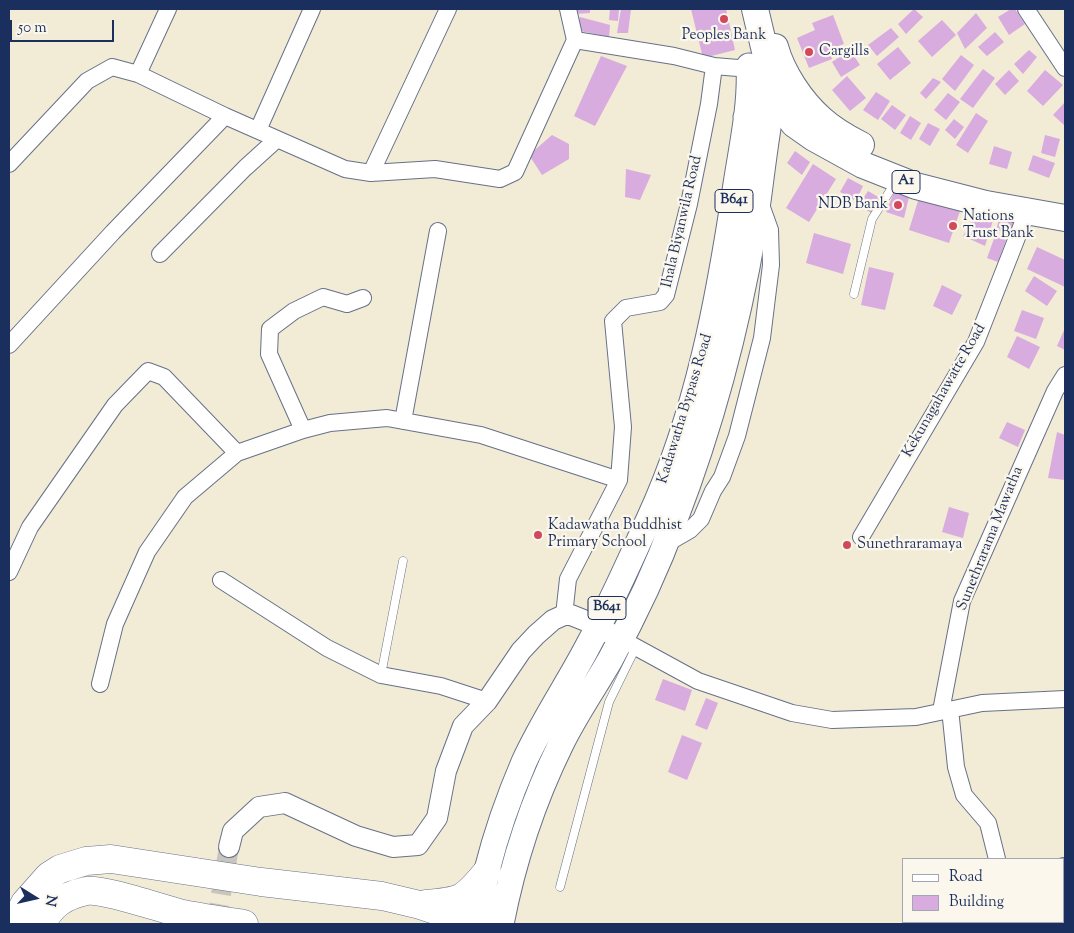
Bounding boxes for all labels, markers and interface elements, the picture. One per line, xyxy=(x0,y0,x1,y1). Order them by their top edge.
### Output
scale bar xyxy=(12,10,116,42)
marker: Peoples Bank xyxy=(718,13,730,25)
text: 50 m xyxy=(18,18,47,39)
place label: Peoples Bank xyxy=(682,27,766,45)
place label: Cargills xyxy=(819,43,869,61)
marker: Cargills xyxy=(803,46,815,58)
street label: Ihala Biyanwila Road xyxy=(659,154,707,290)
road number: A1 xyxy=(892,170,920,193)
road number: B641 xyxy=(715,190,753,212)
place label: NDB Bank xyxy=(818,196,888,214)
marker: NDB Bank xyxy=(892,199,904,211)
place label: Nations Trust Bank xyxy=(963,208,1034,243)
marker: Nations Trust Bank xyxy=(947,220,959,232)
street label: Kekunagahawatte Road xyxy=(899,321,991,461)
street label: Kadawatha Bypass Road xyxy=(655,332,717,486)
street label: Sunethrarama Mawatha xyxy=(954,464,1028,614)
place label: Kadawatha Buddhist Primary School xyxy=(548,517,682,552)
marker: Kadawatha Buddhist Primary School xyxy=(532,529,544,541)
place label: Sunethraramaya xyxy=(857,536,962,554)
marker: Sunethraramaya xyxy=(841,539,853,551)
road number: B641 xyxy=(588,596,626,620)
legend xyxy=(902,858,1064,923)
text: Road xyxy=(949,867,983,888)
north arrow xyxy=(10,873,60,923)
text: Building xyxy=(949,892,1004,913)
text: N xyxy=(39,893,61,908)

